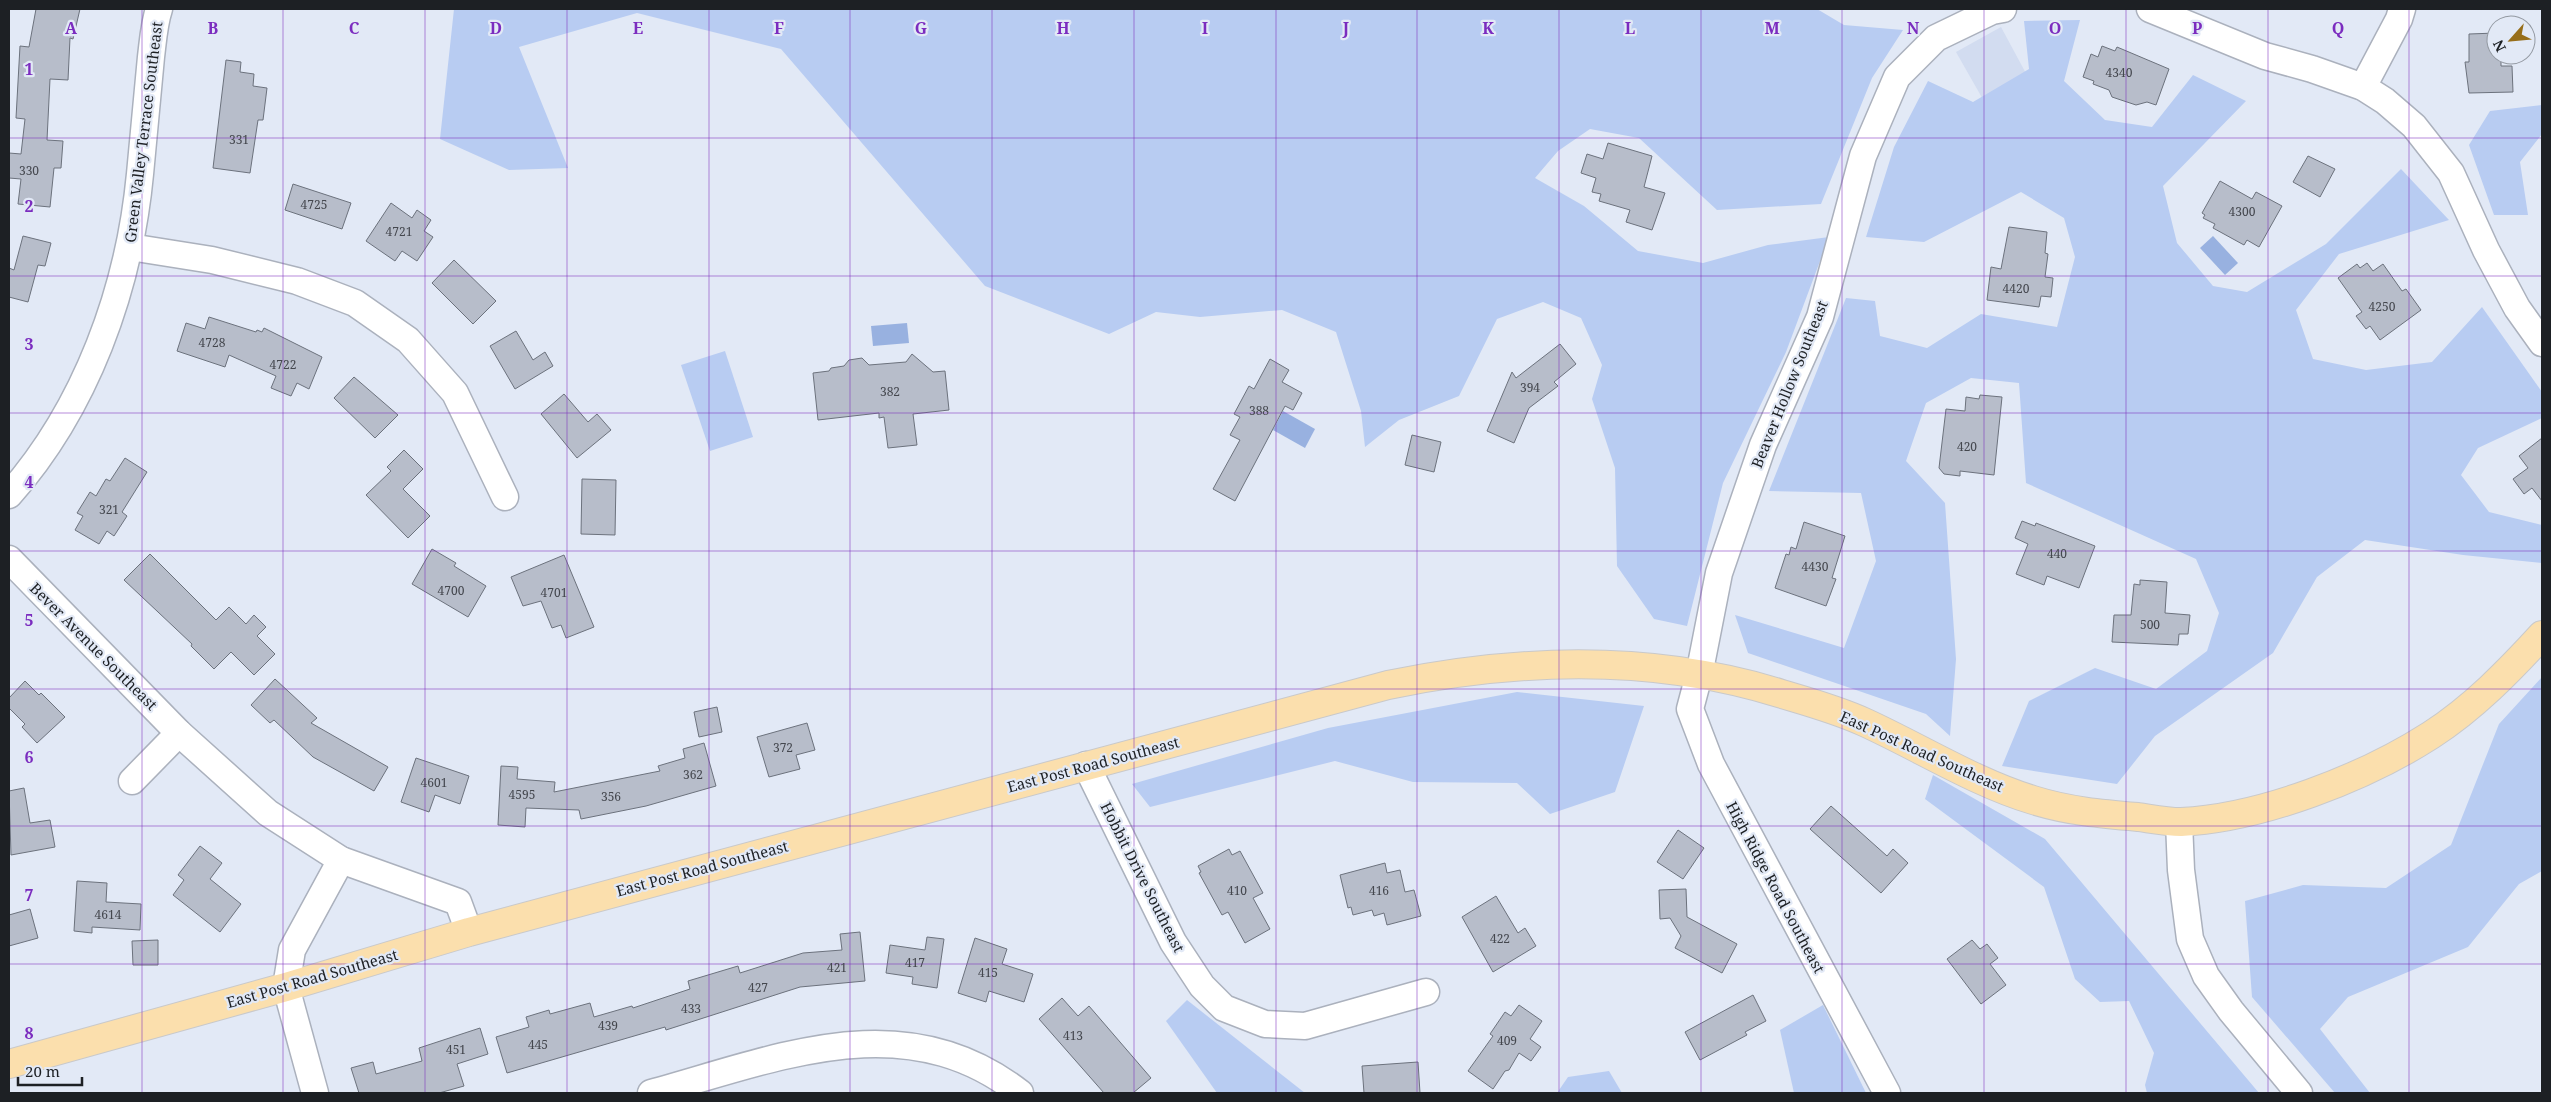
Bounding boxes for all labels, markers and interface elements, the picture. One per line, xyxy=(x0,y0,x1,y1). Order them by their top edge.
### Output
north arrow xyxy=(2486,15,2536,65)
text: A xyxy=(65,17,78,39)
text: B xyxy=(208,17,219,39)
text: C xyxy=(349,17,360,39)
text: D xyxy=(490,17,502,39)
text: E xyxy=(633,17,643,39)
text: F xyxy=(774,17,784,39)
text: G xyxy=(915,17,927,39)
text: H xyxy=(1056,17,1070,39)
text: I xyxy=(1202,17,1208,39)
text: J xyxy=(1342,17,1350,39)
text: K xyxy=(1482,17,1494,39)
text: L xyxy=(1625,17,1635,39)
text: M xyxy=(1764,17,1780,39)
text: N xyxy=(1907,17,1920,39)
text: O xyxy=(2049,17,2061,39)
text: P xyxy=(2192,17,2202,39)
text: Q xyxy=(2332,17,2344,39)
street label: Green Valley Terrace Southeast xyxy=(120,20,166,244)
text: N xyxy=(2488,37,2510,55)
text: 1 xyxy=(24,58,34,80)
house number: 4340 xyxy=(2106,64,2133,81)
house number: 331 xyxy=(229,131,249,148)
house number: 330 xyxy=(19,162,39,179)
text: 2 xyxy=(24,195,34,217)
house number: 4725 xyxy=(301,196,327,213)
house number: 4300 xyxy=(2229,203,2256,220)
house number: 4721 xyxy=(386,223,412,240)
house number: 4420 xyxy=(2003,280,2030,297)
street label: Beaver Hollow Southeast xyxy=(1746,297,1832,471)
house number: 4250 xyxy=(2369,298,2396,315)
text: 3 xyxy=(24,333,34,355)
house number: 4728 xyxy=(199,334,226,351)
house number: 4722 xyxy=(270,356,296,373)
house number: 394 xyxy=(1520,379,1540,396)
house number: 382 xyxy=(880,383,900,400)
house number: 388 xyxy=(1249,402,1269,419)
house number: 420 xyxy=(1957,438,1977,455)
text: 4 xyxy=(24,471,34,493)
house number: 321 xyxy=(99,501,119,518)
house number: 440 xyxy=(2047,545,2067,562)
house number: 4430 xyxy=(1802,558,1829,575)
street label: Bever Avenue Southeast xyxy=(26,578,162,714)
house number: 4700 xyxy=(438,582,465,599)
house number: 4701 xyxy=(541,584,567,601)
text: 5 xyxy=(24,609,34,631)
house number: 500 xyxy=(2140,616,2160,633)
street label: East Post Road Southeast xyxy=(1837,706,2007,796)
street label: East Post Road Southeast xyxy=(1005,731,1181,797)
house number: 372 xyxy=(773,739,793,756)
text: 6 xyxy=(24,746,34,768)
house number: 362 xyxy=(683,766,703,783)
house number: 4601 xyxy=(421,774,447,791)
house number: 4595 xyxy=(509,786,535,803)
house number: 356 xyxy=(601,788,621,805)
street label: High Ridge Road Southeast xyxy=(1722,798,1830,976)
street label: Hobbit Drive Southeast xyxy=(1096,799,1190,955)
street label: East Post Road Southeast xyxy=(614,835,790,901)
house number: 410 xyxy=(1227,882,1247,899)
house number: 416 xyxy=(1369,882,1389,899)
text: 7 xyxy=(24,884,34,906)
house number: 4614 xyxy=(95,906,122,923)
house number: 422 xyxy=(1490,930,1510,947)
street label: East Post Road Southeast xyxy=(224,944,400,1012)
house number: 417 xyxy=(905,954,925,971)
house number: 421 xyxy=(827,959,847,976)
house number: 415 xyxy=(978,964,998,981)
house number: 427 xyxy=(748,979,768,996)
house number: 433 xyxy=(681,1000,701,1017)
house number: 439 xyxy=(598,1017,618,1034)
text: 8 xyxy=(24,1022,34,1044)
house number: 413 xyxy=(1063,1027,1083,1044)
house number: 409 xyxy=(1497,1032,1517,1049)
house number: 445 xyxy=(528,1036,548,1053)
house number: 451 xyxy=(446,1041,466,1058)
scale bar xyxy=(18,1054,81,1086)
text: 20 m xyxy=(25,1061,60,1081)

